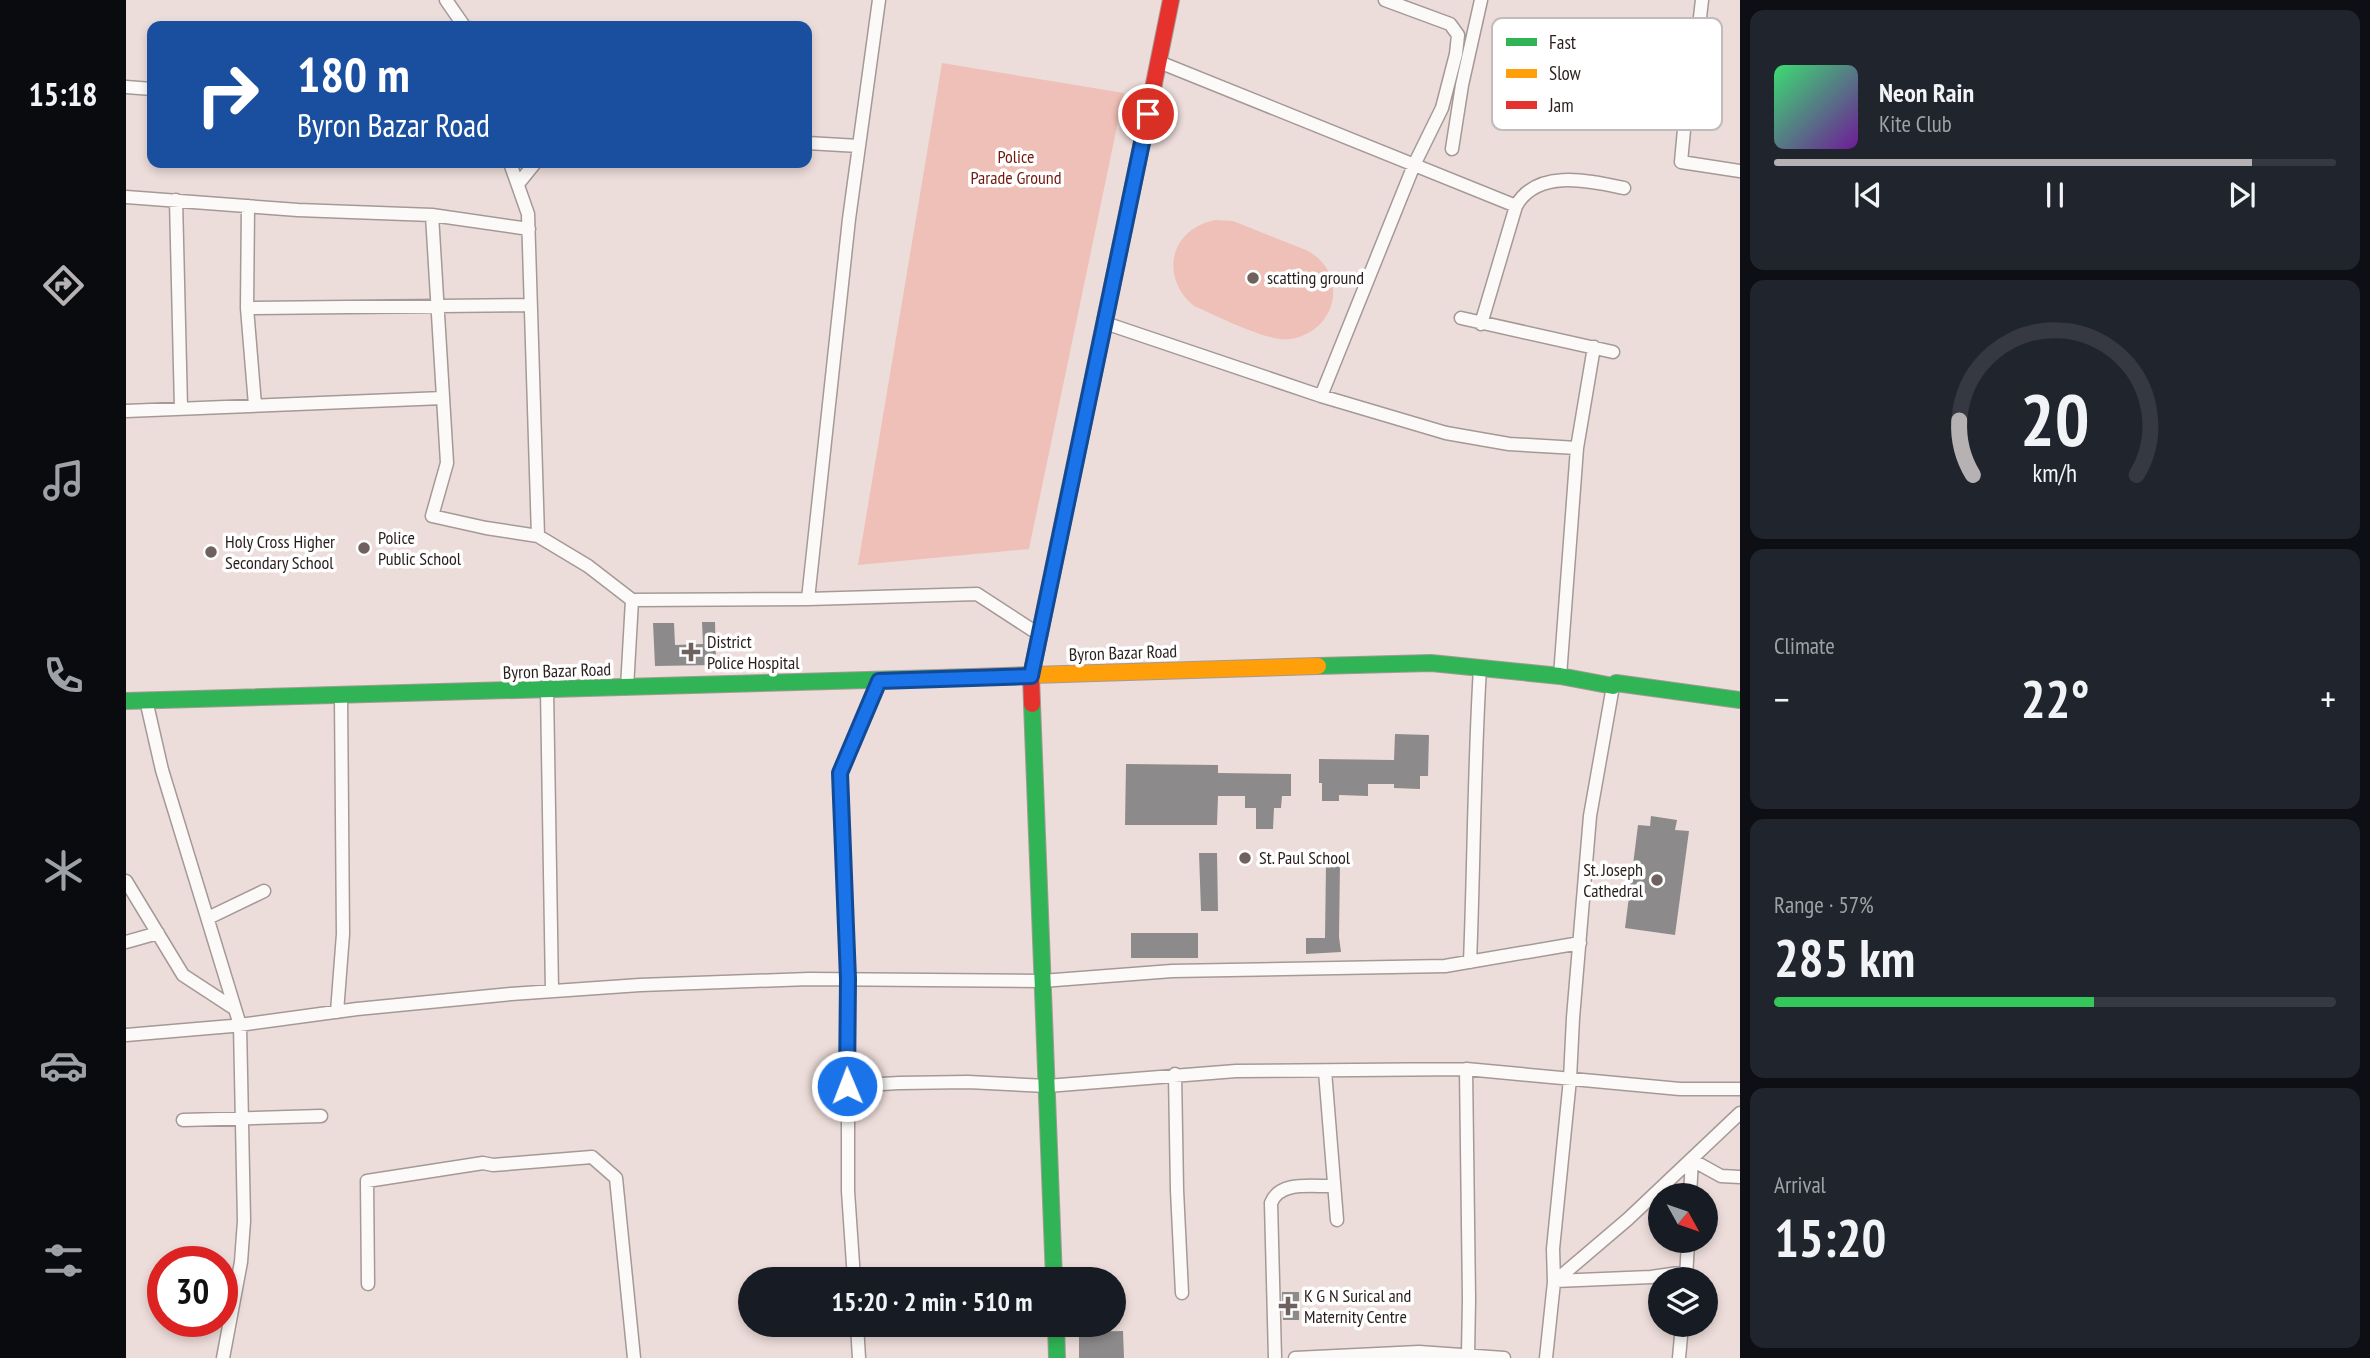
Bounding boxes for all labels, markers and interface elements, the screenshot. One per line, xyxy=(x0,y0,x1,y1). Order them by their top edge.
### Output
legend xyxy=(1492,18,1722,130)
text: Fast xyxy=(1549,30,1577,54)
text: 180 m xyxy=(297,42,410,106)
icon: right xyxy=(182,49,273,140)
text: Slow xyxy=(1549,61,1582,85)
text: 15:18 xyxy=(28,73,98,115)
text: Neon Rain xyxy=(1879,76,1974,109)
pin xyxy=(1118,84,1178,144)
text: Jam xyxy=(1548,93,1574,117)
icon: arrive xyxy=(1129,95,1167,133)
text: Byron Bazar Road xyxy=(297,104,490,146)
text: Kite Club xyxy=(1879,109,1952,138)
park label: Police Parade Ground xyxy=(970,145,1062,189)
icon: previous xyxy=(1849,176,1887,214)
icon: pause xyxy=(2036,176,2074,214)
icon: next xyxy=(2223,176,2261,214)
icon: directions xyxy=(39,261,88,310)
place label: scatting ground xyxy=(1267,266,1364,289)
marker: scatting ground xyxy=(1245,270,1261,286)
text: 20 xyxy=(2020,372,2090,466)
icon: music xyxy=(39,456,88,505)
text: km/h xyxy=(2033,457,2077,489)
place label: Police Public School xyxy=(378,526,462,570)
place label: Holy Cross Higher Secondary School xyxy=(225,530,335,574)
marker: Police Public School xyxy=(356,540,372,556)
marker: Holy Cross Higher Secondary School xyxy=(203,544,219,560)
place label: District Police Hospital xyxy=(707,630,800,674)
text: Climate xyxy=(1774,631,1835,660)
street label: Byron Bazar Road xyxy=(1068,639,1178,666)
marker: District Police Hospital xyxy=(681,642,701,662)
icon: phone xyxy=(39,651,88,700)
street label: Byron Bazar Road xyxy=(502,657,612,684)
text: 22° xyxy=(2021,665,2089,732)
text: − xyxy=(1774,674,1790,723)
text: + xyxy=(2320,674,2336,723)
icon: climate xyxy=(39,846,88,895)
place label: St. Paul School xyxy=(1259,846,1351,869)
marker: St. Paul School xyxy=(1237,850,1253,866)
place label: St. Joseph Cathedral xyxy=(1583,858,1644,902)
marker: St. Joseph Cathedral xyxy=(1649,872,1665,888)
text: Range · 57% xyxy=(1774,890,1874,919)
text: 285 km xyxy=(1774,924,1915,991)
icon: car xyxy=(39,1041,88,1090)
position arrow xyxy=(810,1049,884,1123)
text: Arrival xyxy=(1774,1170,1826,1199)
north arrow xyxy=(1648,1183,1718,1253)
map controls xyxy=(1648,1183,1718,1337)
text: 15:20 xyxy=(1774,1204,1886,1271)
icon: filters xyxy=(39,1236,88,1285)
speed limit sign: 30 xyxy=(147,1246,238,1337)
button: layers xyxy=(1648,1267,1718,1337)
place label: K G N Surical and Maternity Centre xyxy=(1304,1284,1411,1328)
text: 15:20 · 2 min · 510 m xyxy=(832,1285,1032,1318)
marker: K G N Surical and Maternity Centre xyxy=(1278,1296,1298,1316)

